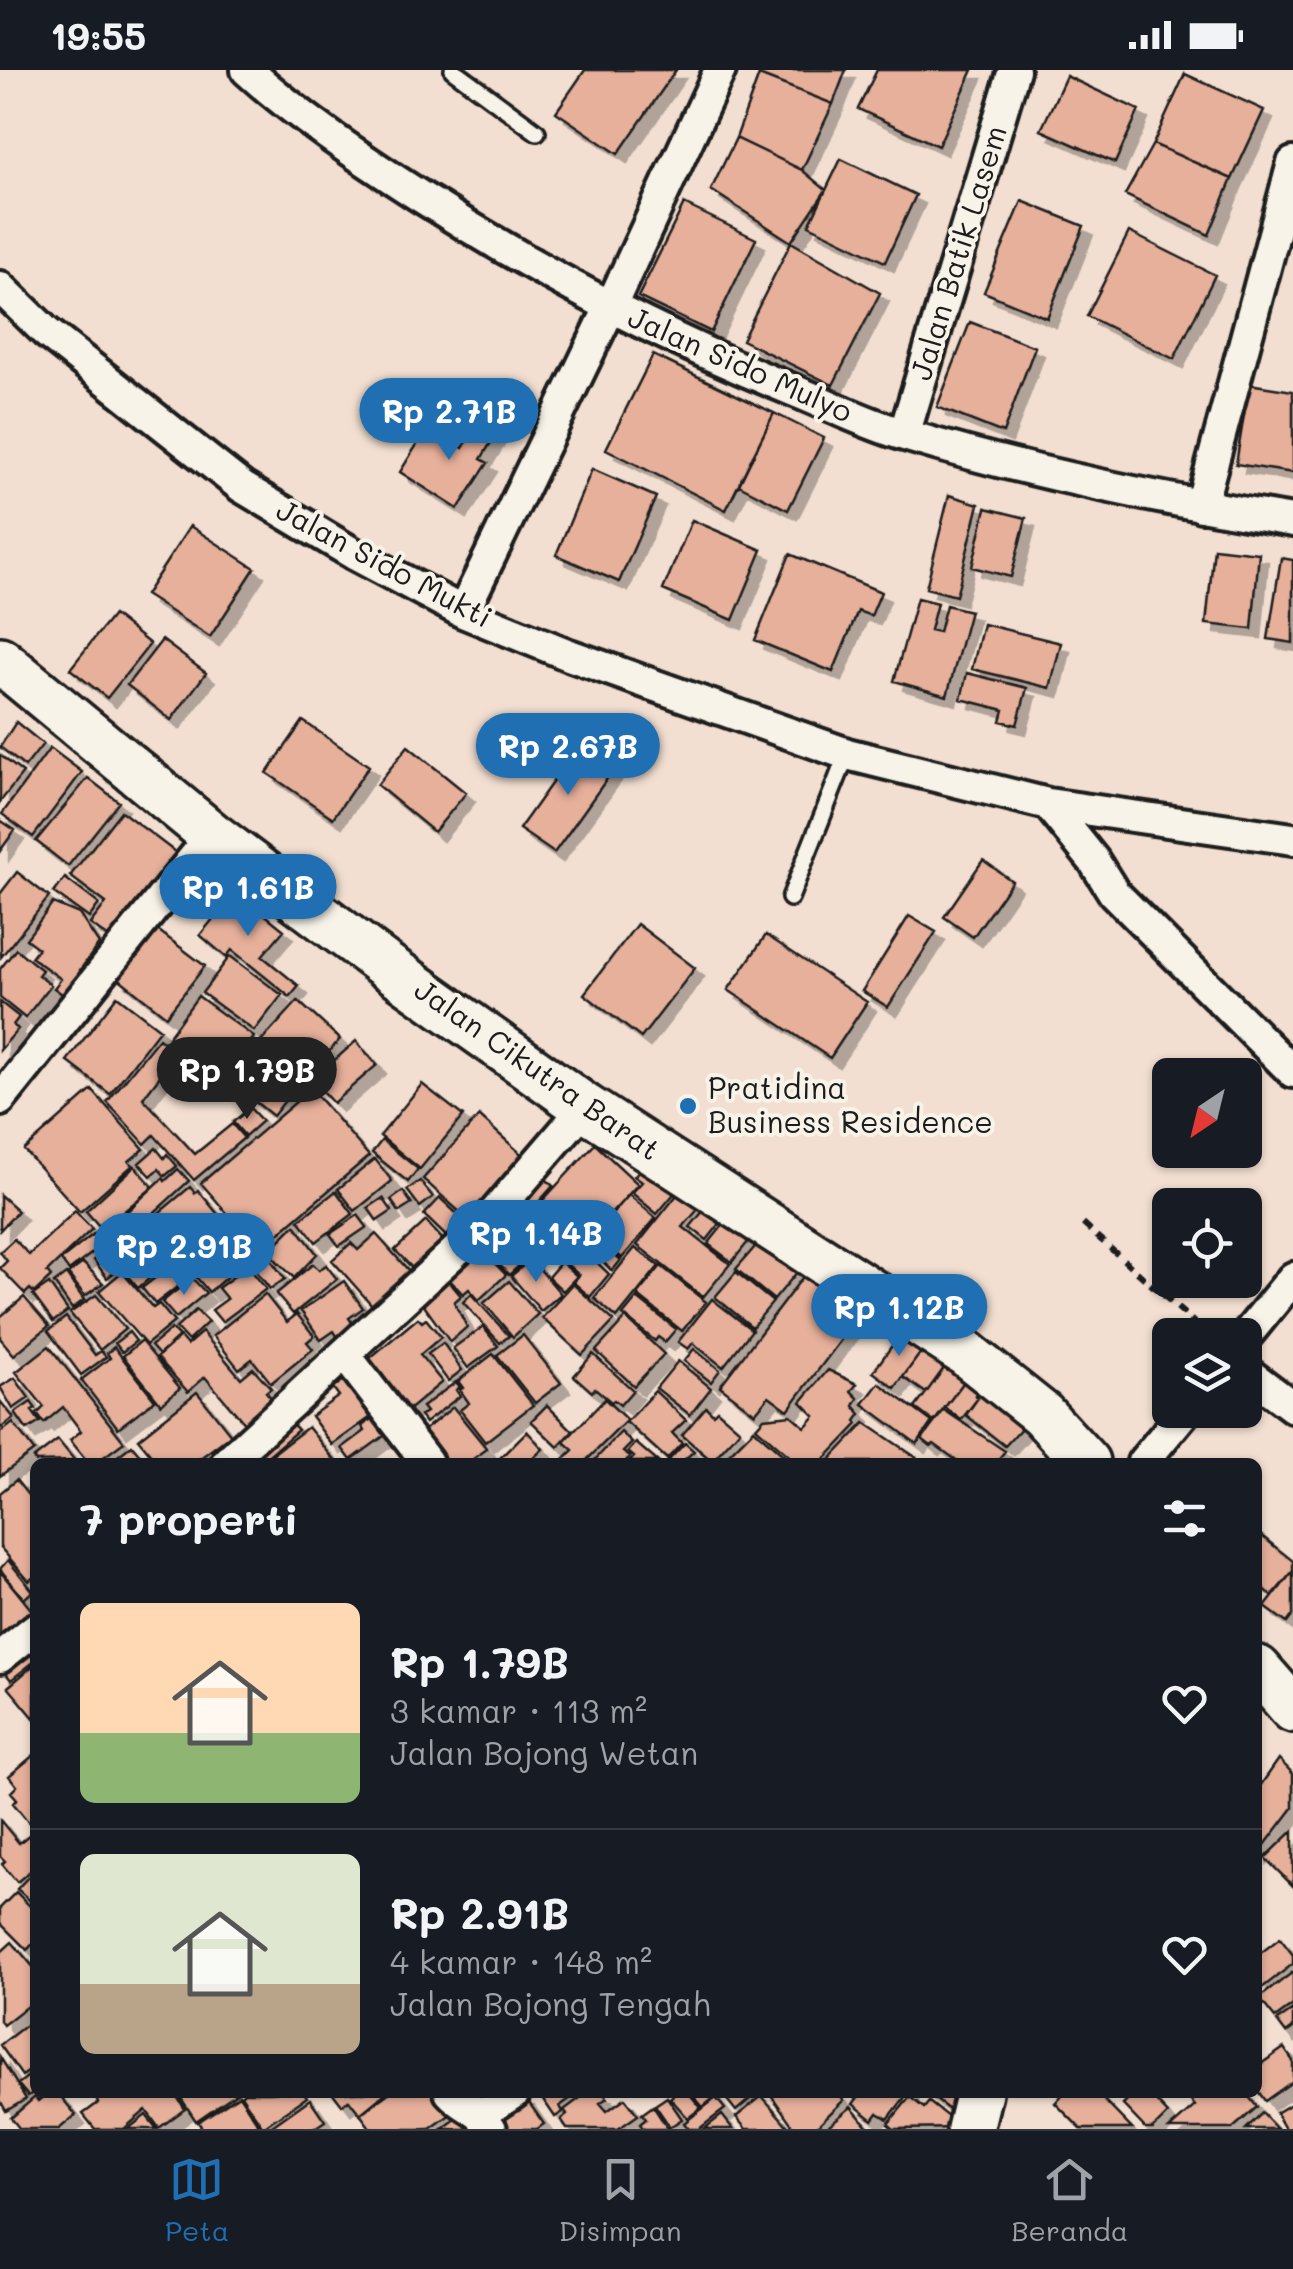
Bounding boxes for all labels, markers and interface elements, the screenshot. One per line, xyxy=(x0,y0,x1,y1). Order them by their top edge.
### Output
text: 19:55 xyxy=(50,10,146,60)
street label: Jalan Batik Lasem xyxy=(899,120,1015,385)
street label: Jalan Sido Mulyo xyxy=(622,296,859,431)
pin: Rp 2.71B xyxy=(346,378,552,463)
text: Rp 2.71B xyxy=(381,389,517,431)
street label: Jalan Sido Mukti xyxy=(270,489,500,636)
pin: Rp 2.67B xyxy=(465,713,671,798)
text: Rp 2.67B xyxy=(498,724,638,766)
pin: Rp 1.61B xyxy=(145,854,351,939)
text: Rp 1.61B xyxy=(182,865,314,907)
street label: Jalan Cikutra Barat xyxy=(407,968,669,1168)
pin: Rp 1.79B xyxy=(144,1037,350,1122)
text: Rp 1.79B xyxy=(179,1048,315,1090)
north arrow xyxy=(1152,1058,1262,1168)
map controls xyxy=(1152,1058,1262,1428)
place label: Pratidina Business Residence xyxy=(708,1067,993,1141)
marker: Pratidina Business Residence xyxy=(677,1095,699,1117)
button: locate xyxy=(1152,1188,1262,1298)
pin: Rp 1.14B xyxy=(433,1200,639,1285)
text: Rp 1.14B xyxy=(469,1211,603,1253)
pin: Rp 2.91B xyxy=(81,1213,287,1298)
text: Rp 2.91B xyxy=(116,1224,252,1266)
pin: Rp 1.12B xyxy=(796,1274,1002,1359)
text: Rp 1.12B xyxy=(833,1285,965,1327)
button: layers xyxy=(1152,1318,1262,1428)
text: 7 properti xyxy=(80,1491,299,1546)
icon: filters xyxy=(1157,1491,1212,1546)
text: Rp 1.79B xyxy=(390,1634,569,1689)
icon: home xyxy=(160,1643,280,1763)
icon: heart xyxy=(1157,1676,1212,1731)
text: 3 kamar · 113 m² xyxy=(390,1689,647,1731)
text: Jalan Bojong Wetan xyxy=(390,1731,698,1773)
text: Rp 2.91B xyxy=(390,1885,569,1940)
icon: home xyxy=(160,1894,280,2014)
icon: heart xyxy=(1157,1927,1212,1982)
text: 4 kamar · 148 m² xyxy=(390,1940,652,1982)
text: Jalan Bojong Tengah xyxy=(390,1982,710,2024)
tab: Peta xyxy=(165,2152,229,2248)
tab: Disimpan xyxy=(559,2152,681,2248)
tab: Beranda xyxy=(1011,2152,1128,2248)

